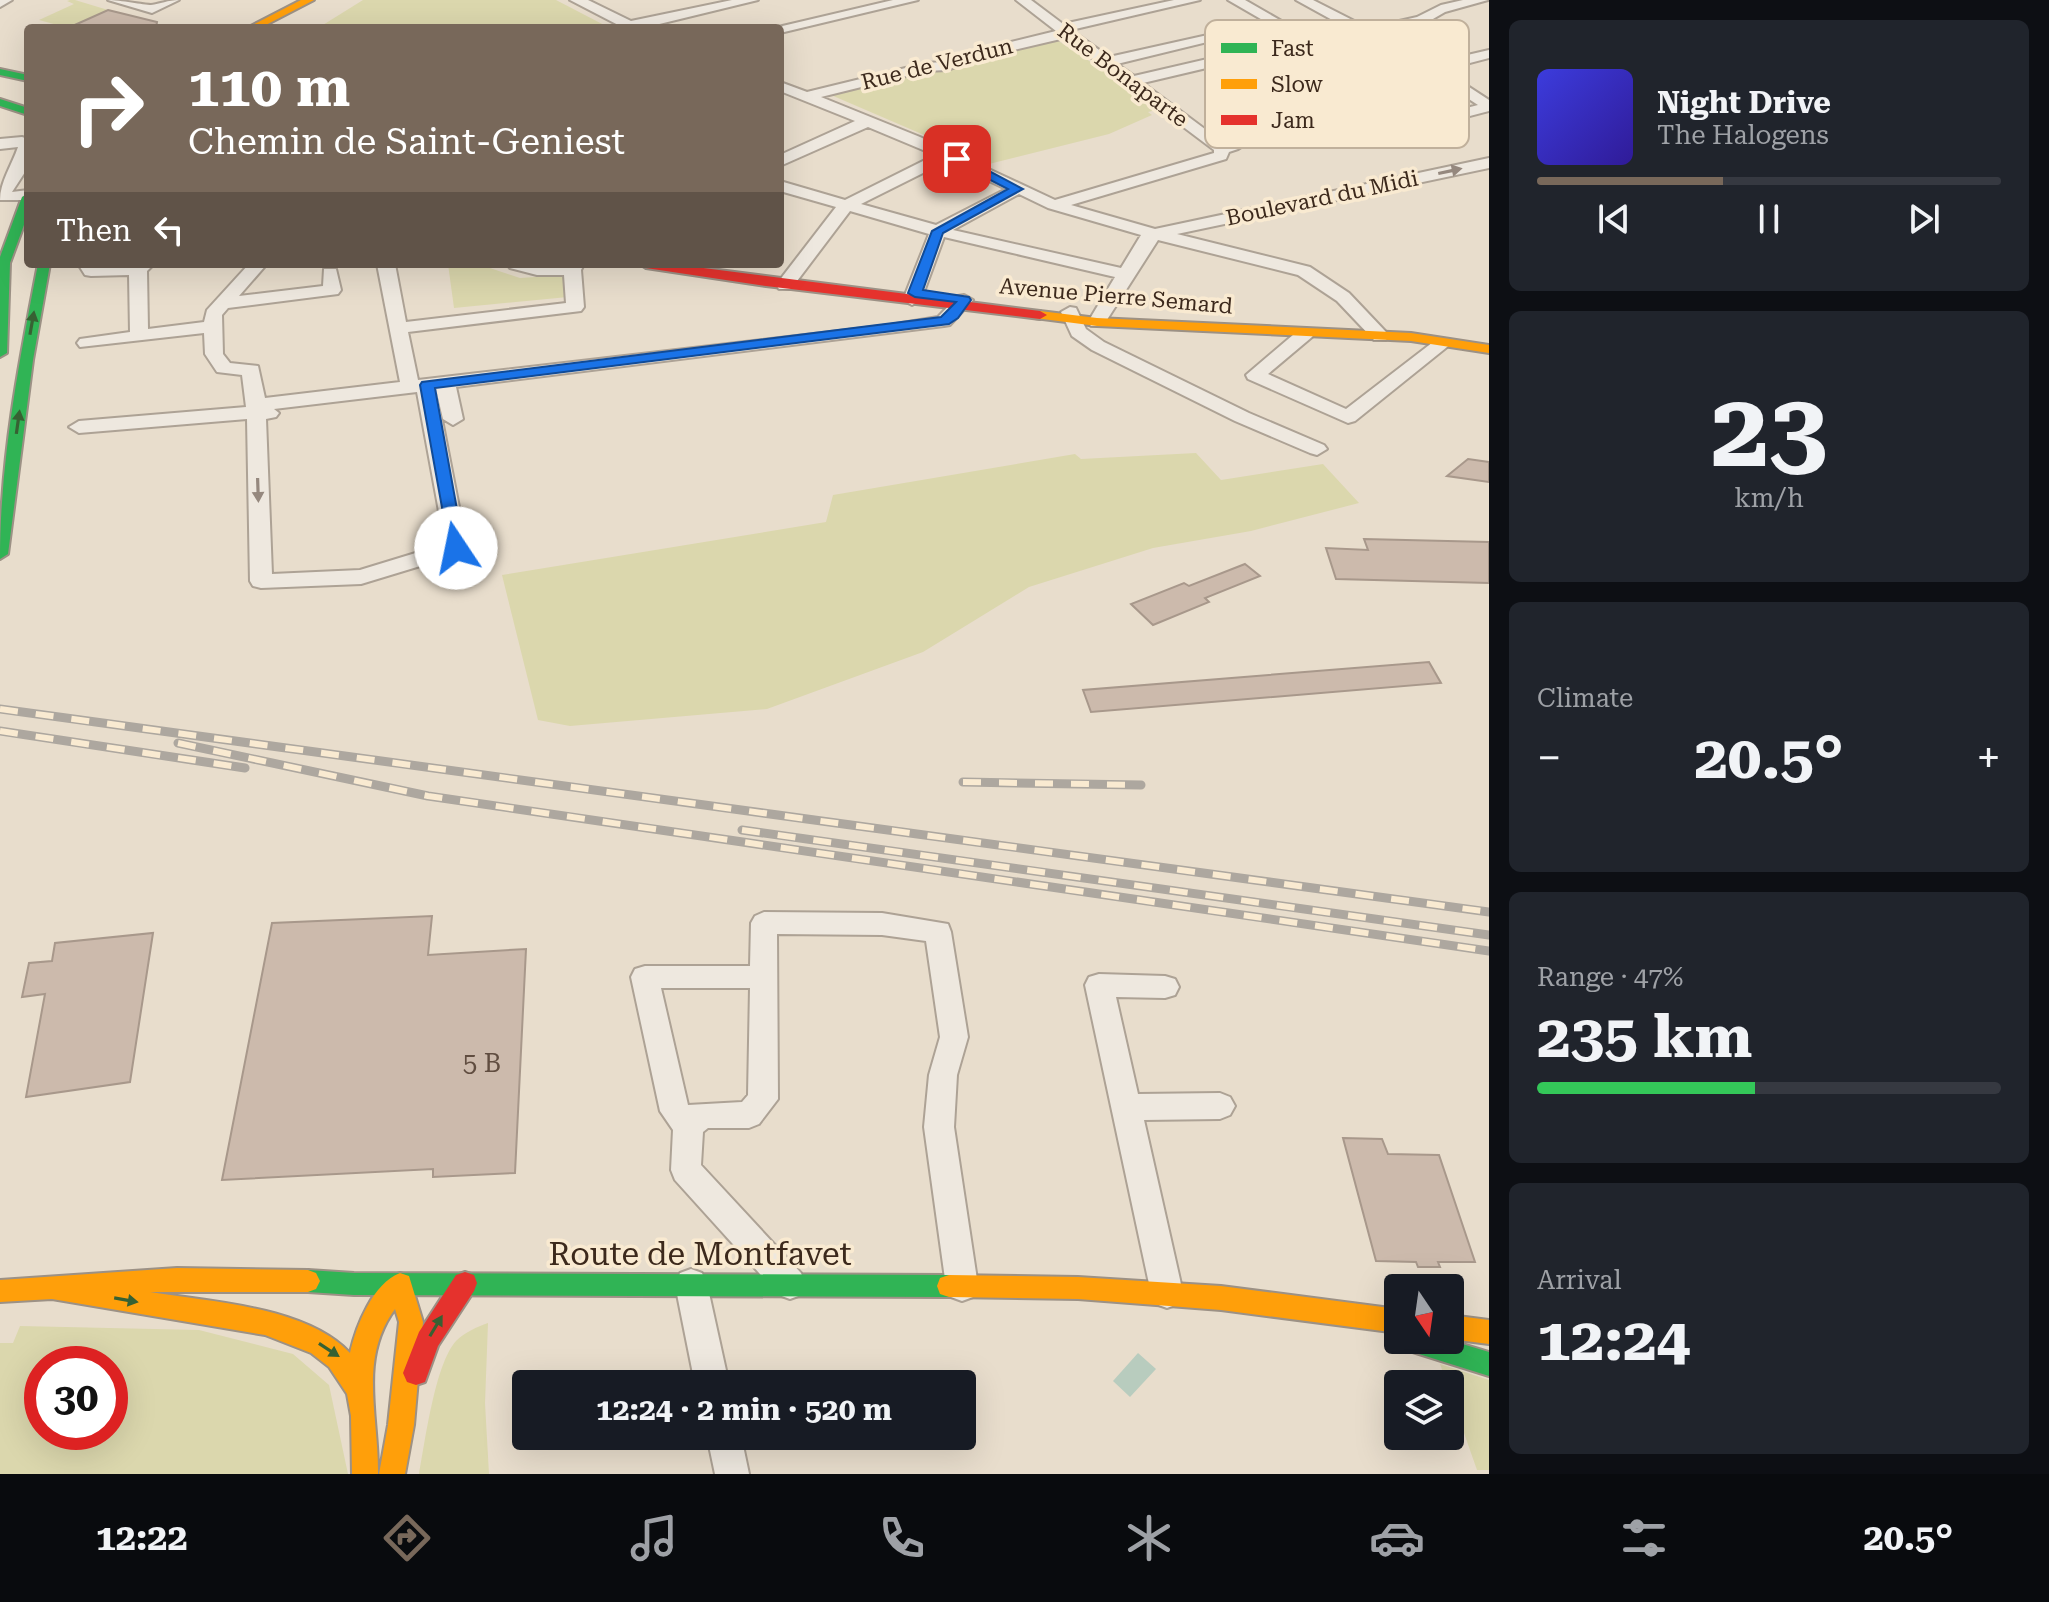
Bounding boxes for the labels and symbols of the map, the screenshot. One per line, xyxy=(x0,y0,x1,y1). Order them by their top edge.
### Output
street label: Rue Bonaparte xyxy=(1053,18,1193,132)
legend xyxy=(1205,20,1469,148)
street label: Rue de Verdun xyxy=(859,33,1015,95)
text: Fast xyxy=(1271,36,1314,61)
text: Slow xyxy=(1271,72,1324,97)
text: Jam xyxy=(1271,108,1315,133)
pin xyxy=(923,125,991,193)
one-way arrow xyxy=(1438,164,1463,177)
street label: Boulevard du Midi xyxy=(1224,165,1420,231)
street label: Avenue Pierre Semard xyxy=(998,273,1234,319)
one-way arrow xyxy=(26,311,39,336)
one-way arrow xyxy=(11,409,24,434)
one-way arrow xyxy=(252,478,265,503)
position arrow xyxy=(414,506,498,590)
house number: 5 B xyxy=(463,1048,501,1078)
street label: Route de Montfavet xyxy=(548,1235,852,1273)
north arrow xyxy=(1384,1274,1464,1354)
one-way arrow xyxy=(113,1294,138,1306)
one-way arrow xyxy=(429,1315,443,1337)
one-way arrow xyxy=(319,1343,340,1358)
speed limit sign: 30 xyxy=(24,1346,128,1450)

